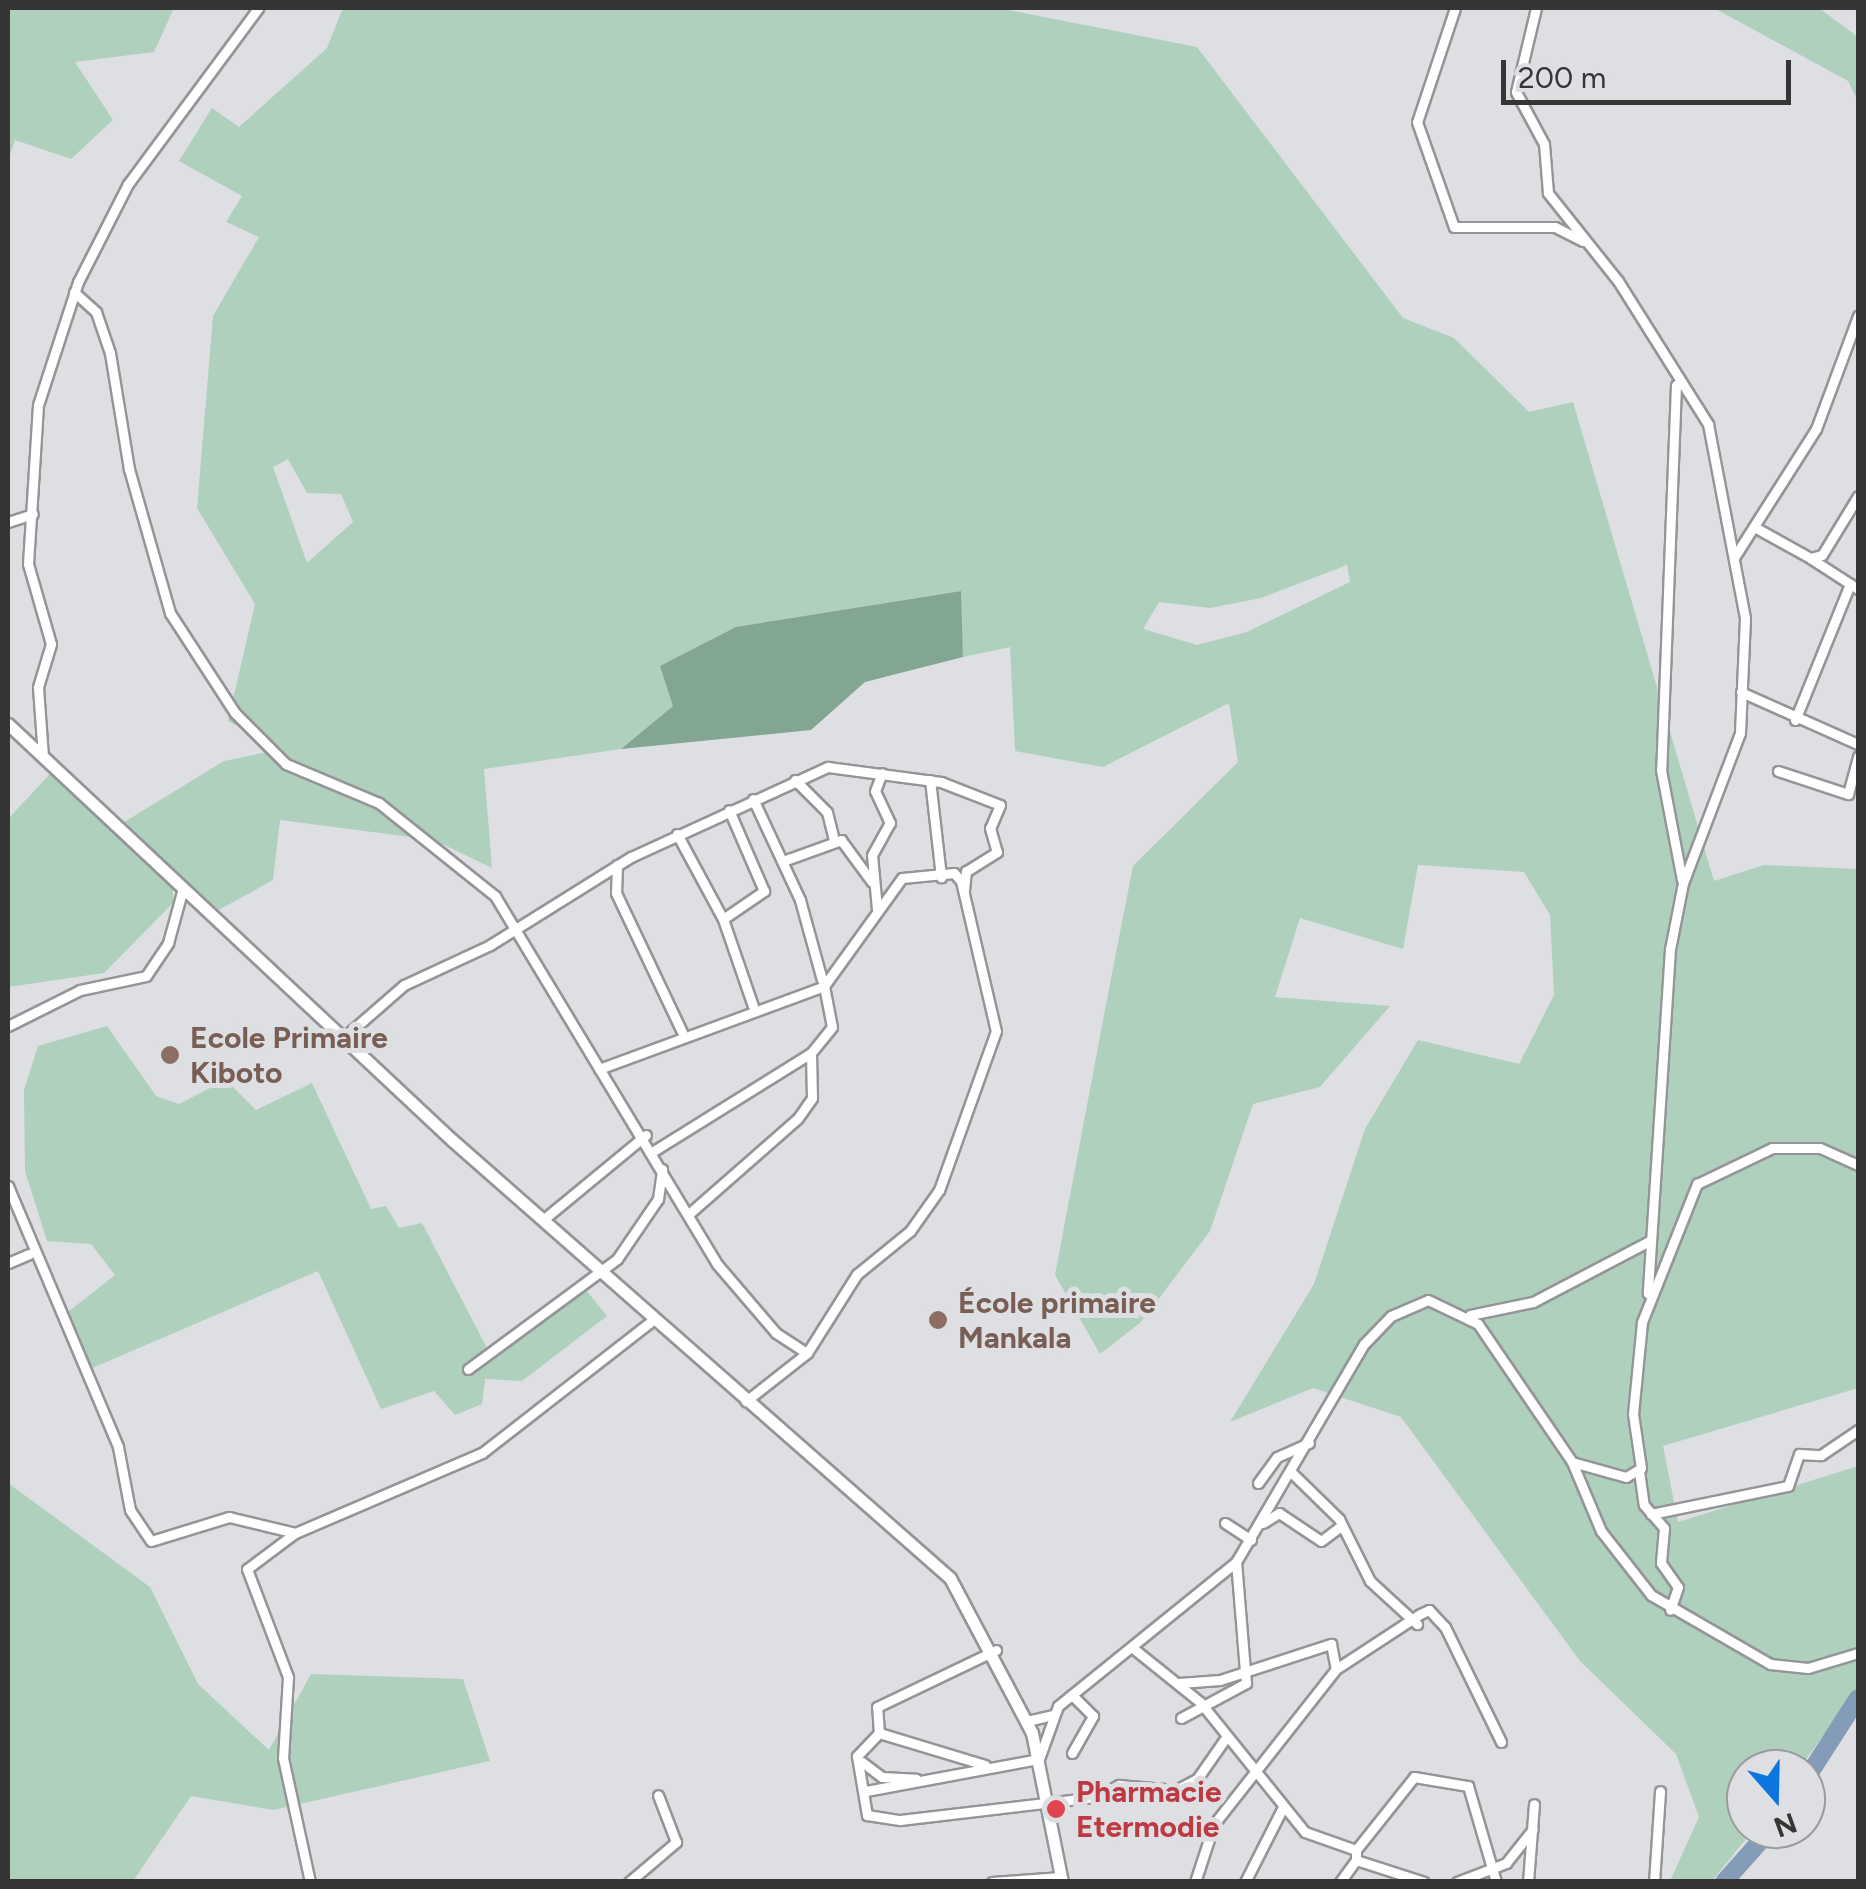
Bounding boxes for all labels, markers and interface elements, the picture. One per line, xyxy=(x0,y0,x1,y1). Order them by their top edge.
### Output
scale bar xyxy=(1506,40,1796,102)
text: 200 m xyxy=(1518,59,1606,96)
place label: Ecole Primaire Kiboto xyxy=(190,1020,388,1090)
marker: Ecole Primaire Kiboto xyxy=(159,1044,181,1066)
place label: École primaire Mankala xyxy=(958,1285,1156,1356)
marker: École primaire Mankala xyxy=(927,1309,949,1331)
north arrow xyxy=(1726,1749,1826,1849)
place label: Pharmacie Etermodie xyxy=(1076,1774,1222,1844)
marker: Pharmacie Etermodie xyxy=(1045,1798,1067,1820)
text: N xyxy=(1770,1806,1802,1845)

